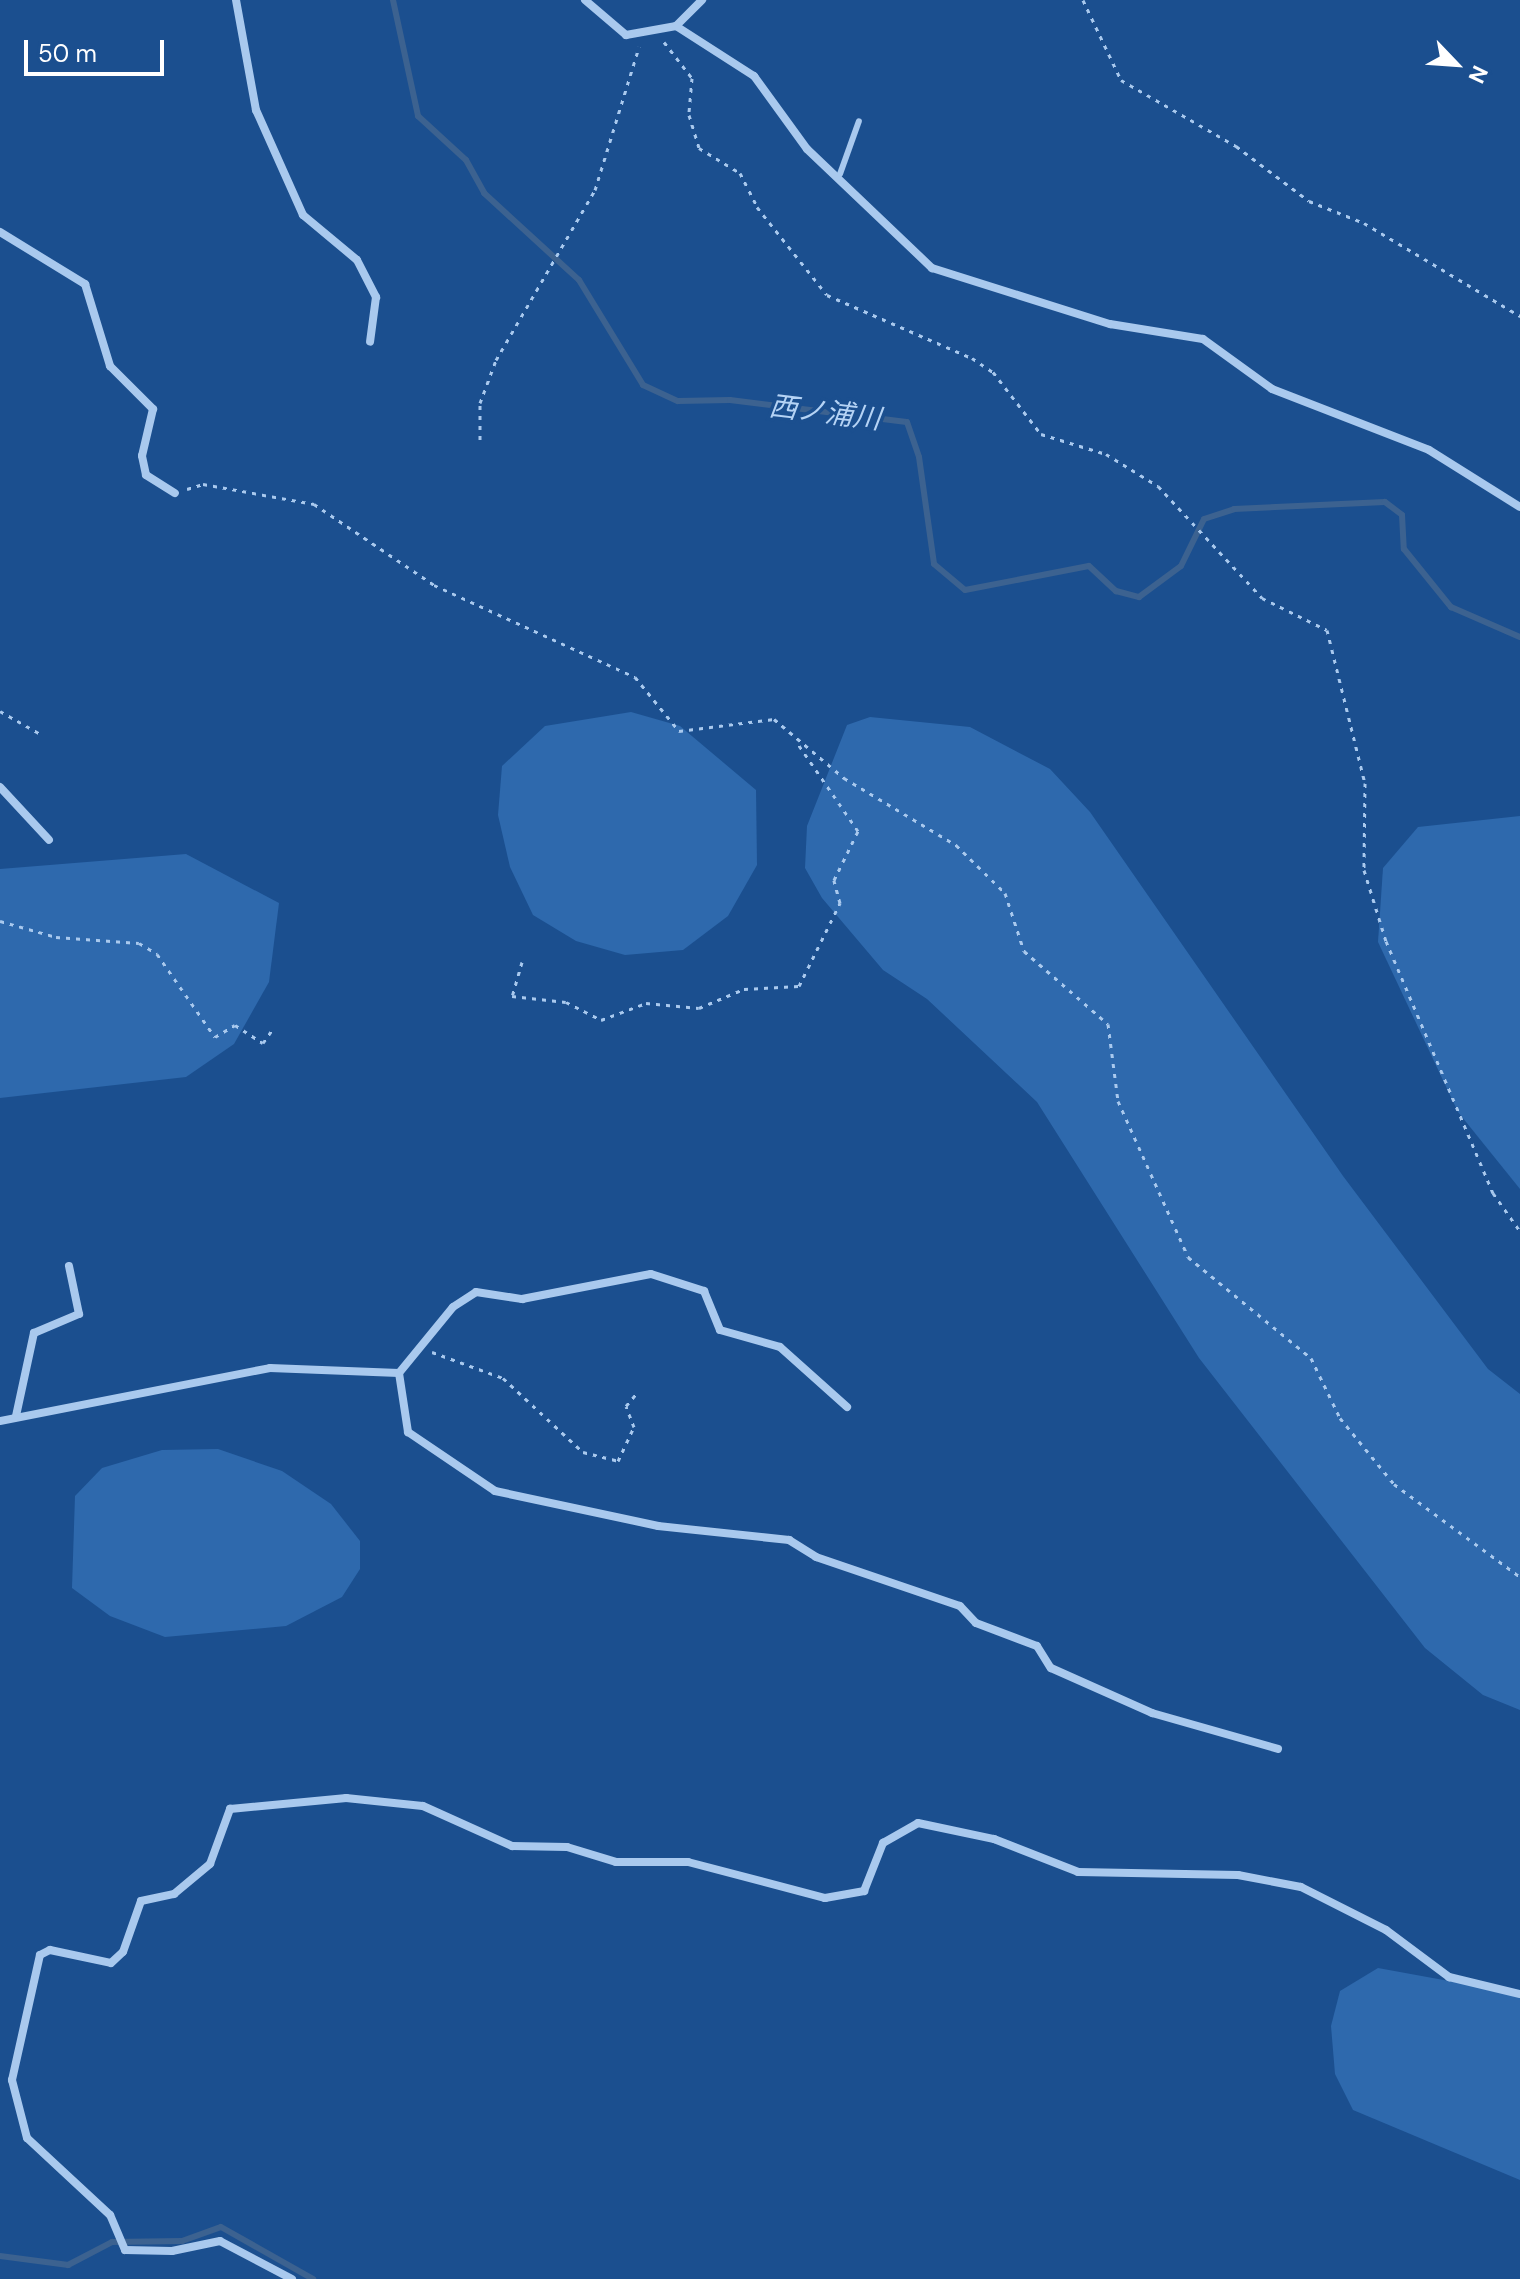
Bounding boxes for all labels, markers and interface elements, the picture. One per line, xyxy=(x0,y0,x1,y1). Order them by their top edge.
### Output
scale bar xyxy=(28,24,168,74)
north arrow xyxy=(1416,24,1496,104)
text: 50 m xyxy=(38,38,97,69)
text: N xyxy=(1462,61,1495,88)
water label: 西ノ浦川 xyxy=(767,390,883,436)

